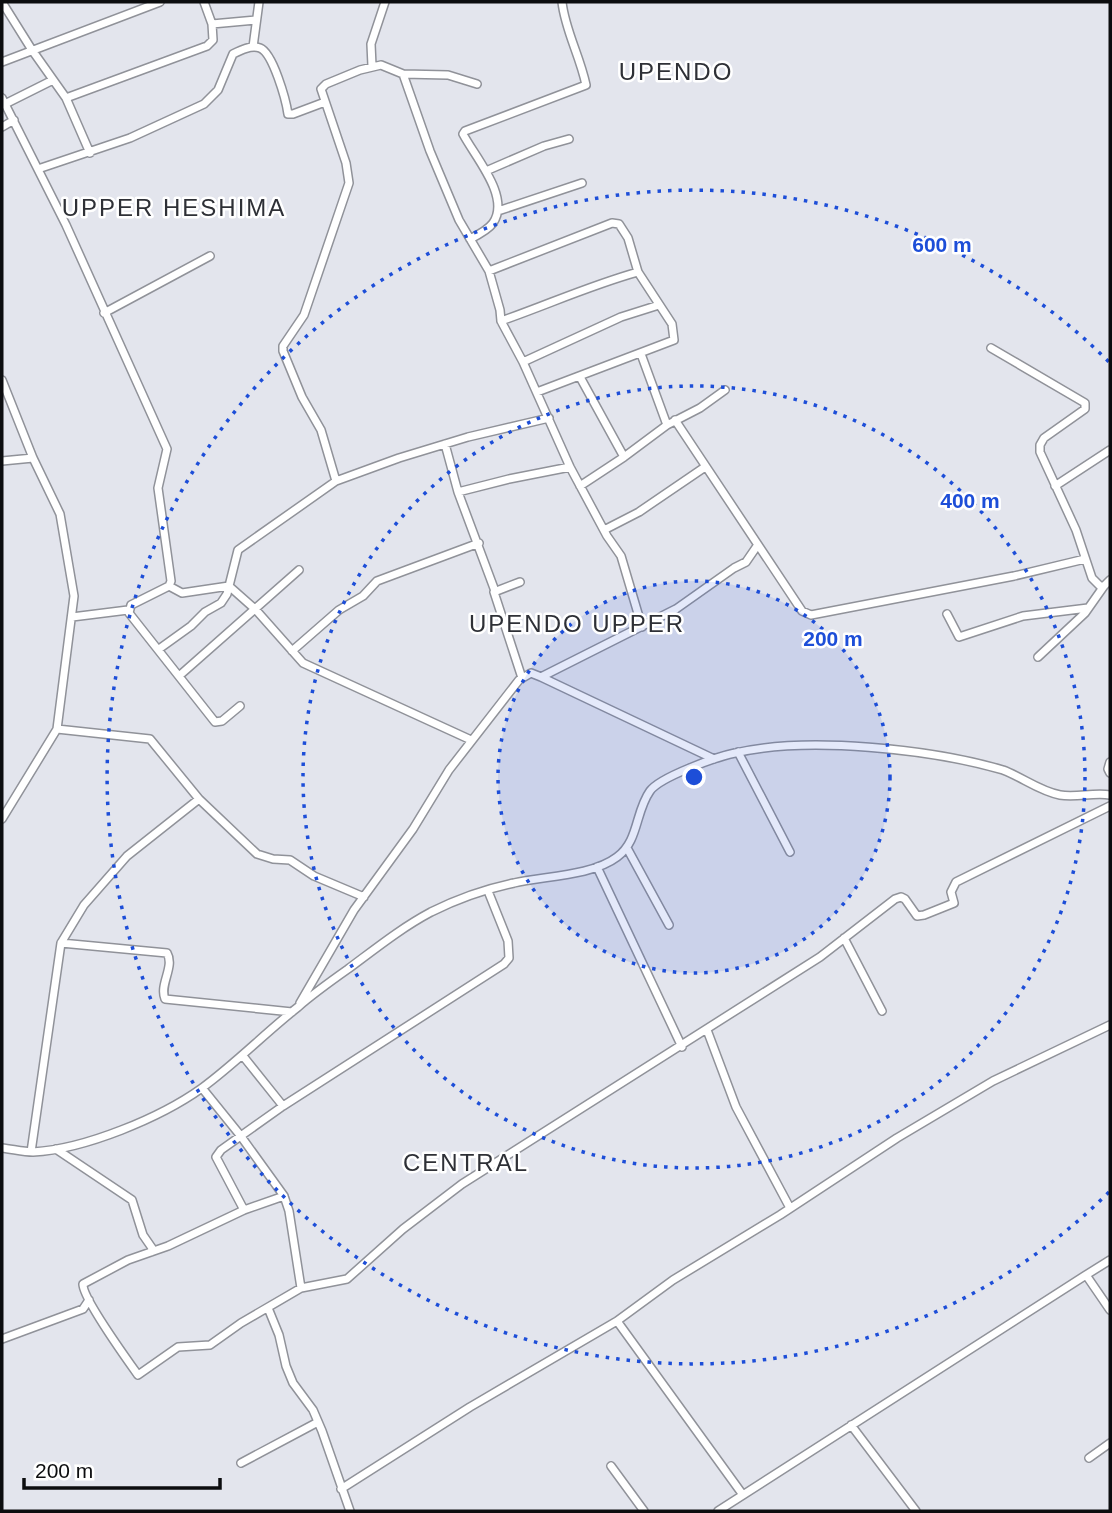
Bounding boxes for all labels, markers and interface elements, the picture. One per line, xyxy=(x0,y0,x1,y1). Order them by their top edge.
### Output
district label: UPENDO xyxy=(619,58,733,85)
district label: UPPER HESHIMA xyxy=(62,194,286,221)
text: 600 m xyxy=(912,233,972,256)
text: 400 m xyxy=(940,489,1000,512)
district label: UPENDO UPPER xyxy=(469,610,685,637)
text: 200 m xyxy=(803,627,863,650)
centre of rings xyxy=(682,765,706,789)
district label: CENTRAL xyxy=(403,1149,529,1176)
scale bar xyxy=(24,1446,220,1490)
text: 200 m xyxy=(35,1459,93,1482)

